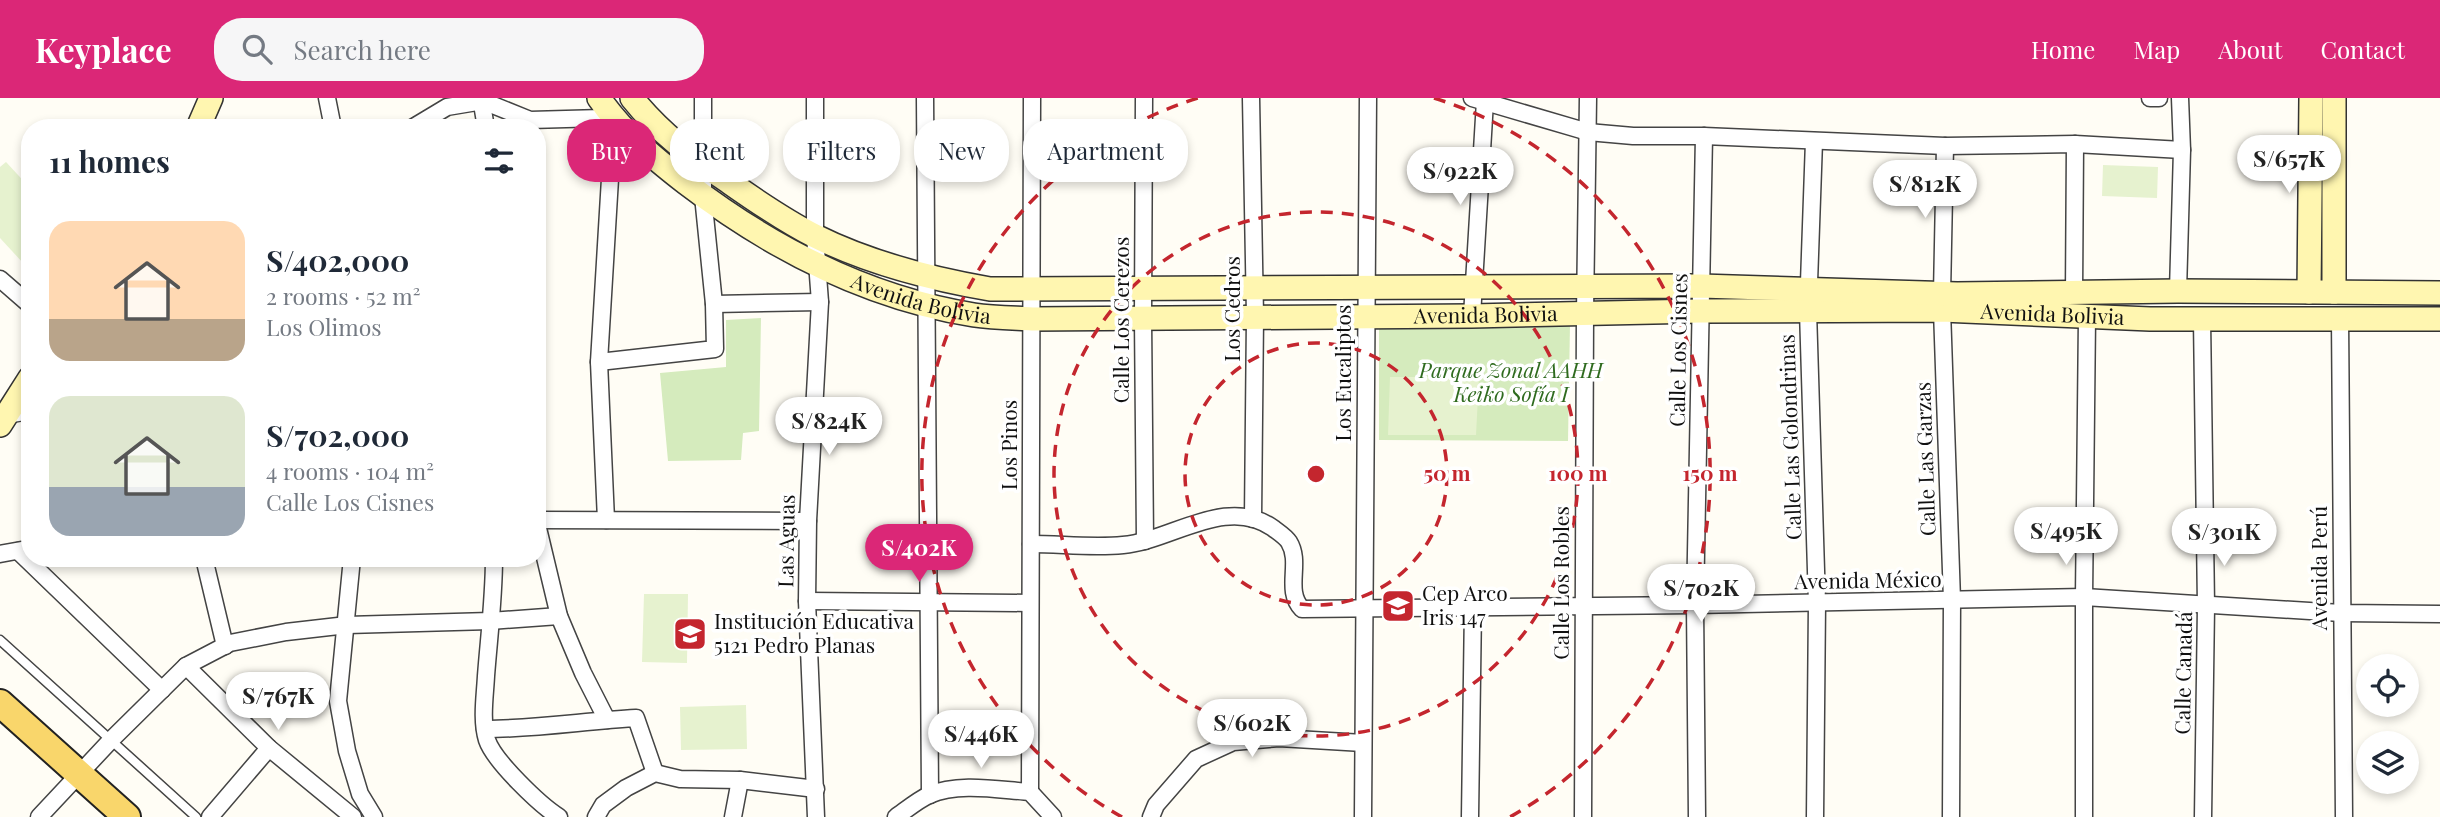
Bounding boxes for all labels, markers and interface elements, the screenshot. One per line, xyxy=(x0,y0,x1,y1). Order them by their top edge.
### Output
search box xyxy=(214,18,704,81)
text: Keyplace xyxy=(35,27,172,71)
icon: search xyxy=(238,30,276,68)
text: Search here xyxy=(294,32,431,67)
text: Home xyxy=(2031,33,2095,65)
text: Map xyxy=(2133,33,2180,65)
text: About xyxy=(2218,33,2282,65)
text: Contact xyxy=(2320,33,2405,65)
chip: Buy xyxy=(567,119,656,182)
chip: Rent xyxy=(670,119,769,182)
chip: Filters xyxy=(783,119,900,182)
chip: New xyxy=(914,119,1009,182)
chip: Apartment xyxy=(1023,119,1188,182)
pin: S/657K xyxy=(2232,136,2346,195)
text: 11 homes xyxy=(49,141,170,181)
icon: filters xyxy=(480,142,518,180)
text: S/657K xyxy=(2253,142,2325,173)
pin: S/922K xyxy=(1403,148,1517,207)
text: S/922K xyxy=(1423,154,1497,185)
pin: S/812K xyxy=(1868,160,1982,220)
text: S/812K xyxy=(1889,167,1961,198)
street label: Calle Los Cerezos xyxy=(1106,237,1134,403)
text: S/402,000 xyxy=(266,240,409,280)
icon: home xyxy=(105,249,189,333)
street label: Los Cedros xyxy=(1217,256,1245,362)
street label: Avenida Bolivia xyxy=(847,265,993,329)
street label: Calle Los Cisnes xyxy=(1662,273,1692,427)
text: 2 rooms · 52 m² xyxy=(266,280,420,311)
street label: Avenida Bolivia xyxy=(1979,296,2126,330)
street label: Avenida Bolivia xyxy=(1413,298,1558,328)
street label: Los Eucaliptos xyxy=(1328,305,1356,441)
text: Los Olimos xyxy=(266,311,382,342)
street label: Calle Las Golondrinas xyxy=(1771,334,1807,540)
park label: Parque Zonal AAHH Keiko Sofía I xyxy=(1418,355,1605,407)
street label: Calle Las Garzas xyxy=(1907,381,1941,537)
pin: S/824K xyxy=(772,398,886,457)
street label: Los Pinos xyxy=(994,400,1022,490)
text: S/824K xyxy=(791,404,867,435)
text: S/702,000 xyxy=(266,415,409,455)
icon: home xyxy=(105,424,189,508)
text: 4 rooms · 104 m² xyxy=(266,455,434,486)
text: 50 m xyxy=(1423,458,1471,486)
text: 100 m xyxy=(1548,458,1608,486)
text: 150 m xyxy=(1683,458,1737,486)
centre of rings xyxy=(1304,462,1328,486)
text: Calle Los Cisnes xyxy=(266,486,434,517)
street label: Las Aguas xyxy=(770,494,800,588)
street label: Calle Los Robles xyxy=(1546,506,1574,660)
street label: Avenida Perú xyxy=(2304,506,2332,631)
pin: S/495K xyxy=(2009,508,2123,567)
pin: S/301K xyxy=(2167,508,2281,568)
text: S/495K xyxy=(2030,514,2102,545)
text: S/301K xyxy=(2188,515,2260,546)
pin: S/402K xyxy=(862,524,976,584)
text: S/402K xyxy=(881,531,957,562)
pin: S/702K xyxy=(1644,564,1758,624)
street label: Avenida México xyxy=(1793,564,1942,594)
text: S/702K xyxy=(1663,571,1739,602)
place label: Cep Arco Iris 147 xyxy=(1422,578,1508,630)
school or university icon: Cep Arco Iris 147 xyxy=(1379,587,1417,625)
place label: Institución Educativa 5121 Pedro Planas xyxy=(714,606,914,658)
street label: Calle Canadá xyxy=(2167,611,2197,735)
school or university icon: Institución Educativa 5121 Pedro Planas xyxy=(671,615,709,653)
map controls xyxy=(2356,654,2419,794)
button: locate xyxy=(2356,654,2419,717)
pin: S/767K xyxy=(221,672,335,732)
text: S/767K xyxy=(242,679,314,710)
pin: S/602K xyxy=(1195,700,1309,759)
text: S/602K xyxy=(1213,706,1291,737)
pin: S/446K xyxy=(924,710,1038,770)
text: S/446K xyxy=(944,717,1018,748)
button: layers xyxy=(2356,731,2419,794)

